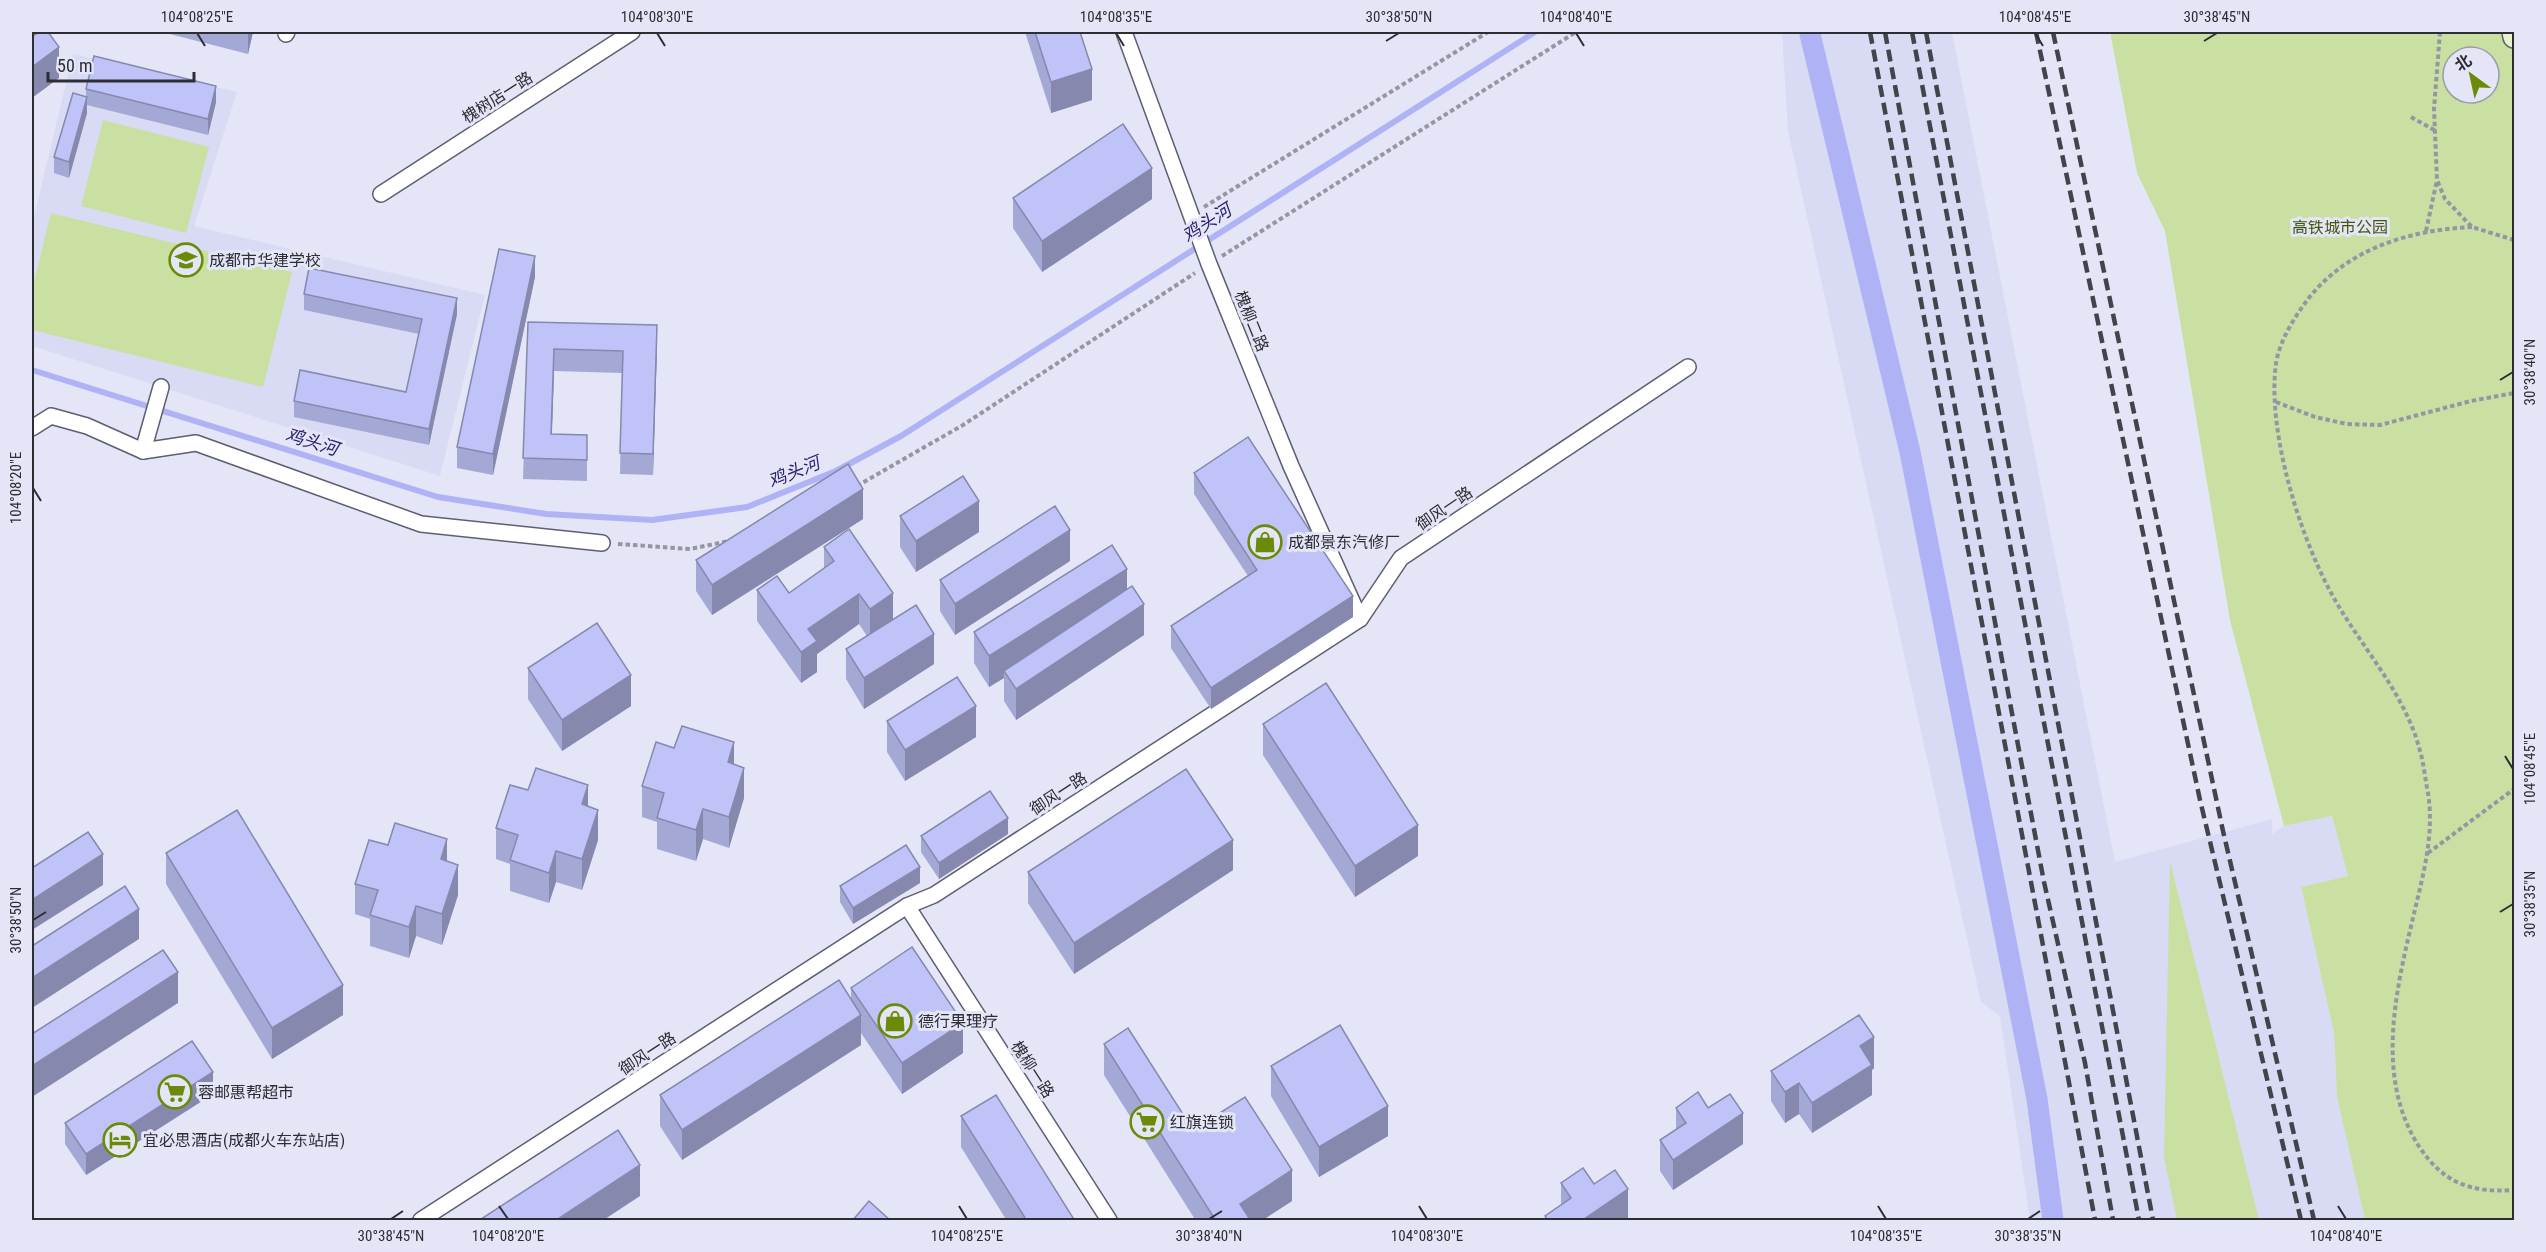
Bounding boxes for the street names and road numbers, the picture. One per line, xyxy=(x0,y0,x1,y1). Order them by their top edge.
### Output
street label: 槐树店一路 xyxy=(459,68,536,127)
street label: 槐柳二路 xyxy=(1231,288,1272,354)
street label: 御风一路 xyxy=(1412,483,1476,534)
street label: 御风一路 xyxy=(1026,768,1090,819)
street label: 御风一路 xyxy=(615,1028,679,1079)
street label: 槐柳一路 xyxy=(1007,1037,1058,1101)

